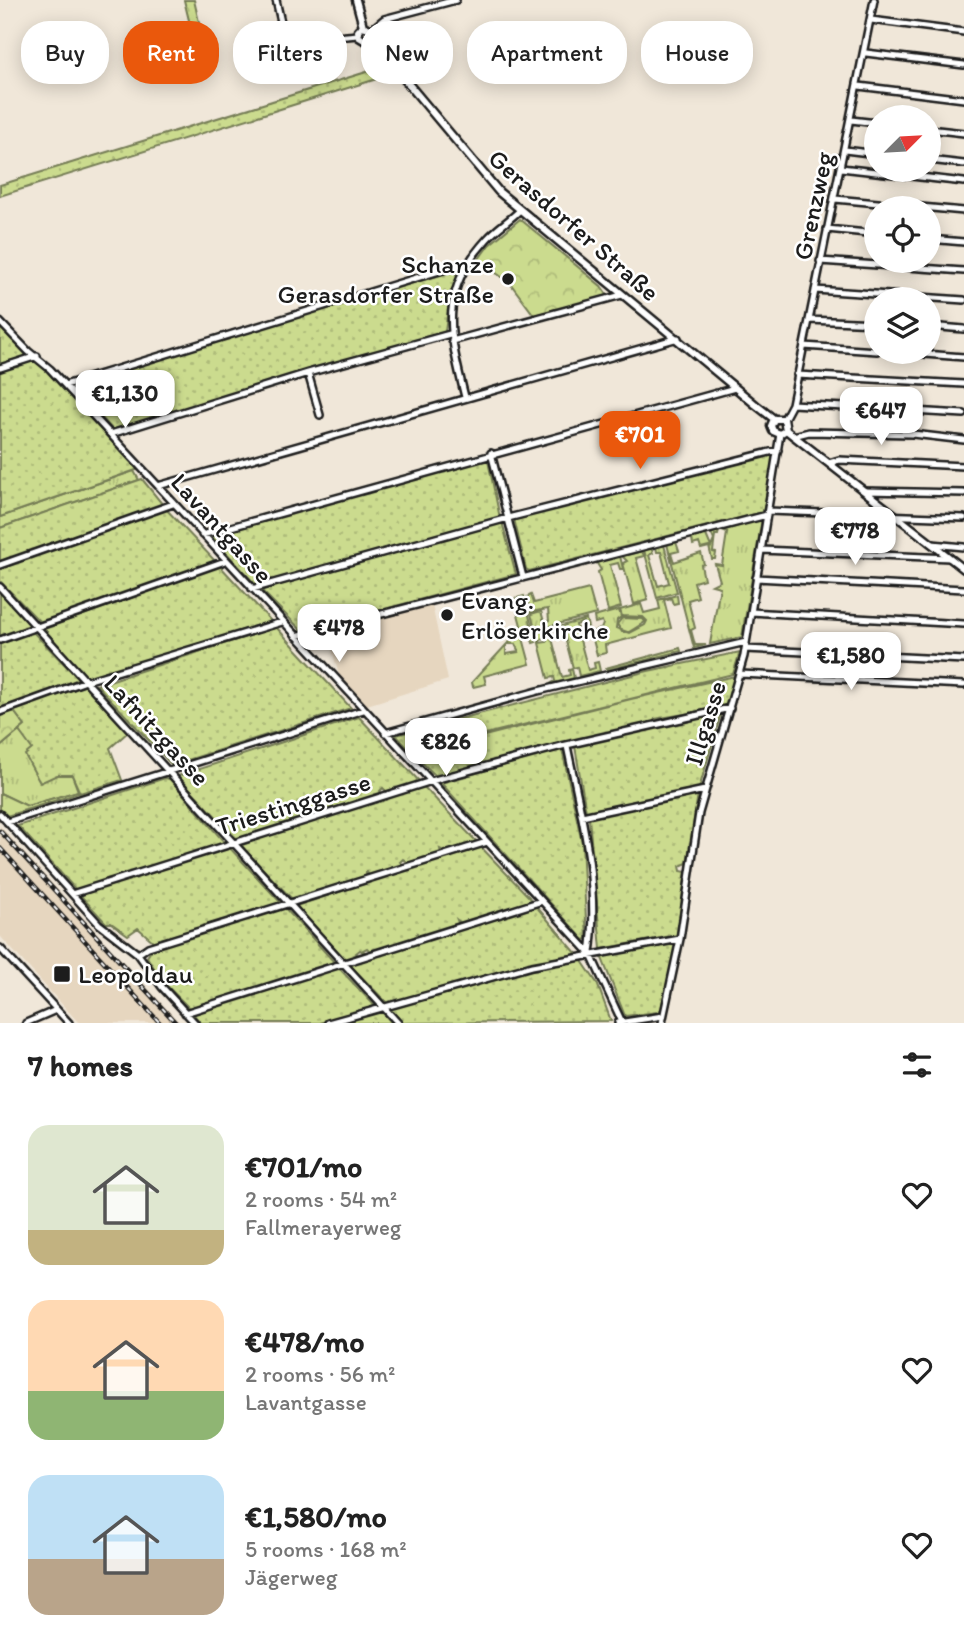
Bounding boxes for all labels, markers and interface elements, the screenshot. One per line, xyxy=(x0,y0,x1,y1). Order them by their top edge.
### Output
chip: Buy xyxy=(21,21,109,84)
chip: Rent xyxy=(123,21,219,84)
chip: Filters xyxy=(233,21,347,84)
chip: New xyxy=(361,21,453,84)
chip: Apartment xyxy=(467,21,627,84)
chip: House xyxy=(641,21,753,84)
north arrow xyxy=(864,105,942,182)
map controls xyxy=(864,105,941,364)
street label: Gerasdorfer Straße xyxy=(482,142,666,308)
street label: Grenzweg xyxy=(786,148,840,263)
button: locate xyxy=(864,196,941,273)
place label: Schanze Gerasdorfer Straße xyxy=(277,248,494,310)
marker: Schanze Gerasdorfer Straße xyxy=(500,271,516,287)
button: layers xyxy=(864,287,941,364)
pin: €1,130 xyxy=(68,370,182,430)
text: €1,130 xyxy=(92,379,158,407)
pin: €647 xyxy=(840,388,922,447)
text: €647 xyxy=(856,396,906,424)
pin: €701 xyxy=(599,412,681,471)
text: €701 xyxy=(615,420,665,448)
street label: Lavantgasse xyxy=(164,466,280,590)
pin: €778 xyxy=(814,508,896,567)
text: €778 xyxy=(831,516,879,544)
place label: Evang. Erlöserkirche xyxy=(461,584,609,646)
pin: €478 xyxy=(298,604,380,664)
marker: Evang. Erlöserkirche xyxy=(439,607,455,623)
text: €478 xyxy=(314,613,364,641)
pin: €1,580 xyxy=(794,632,908,692)
text: €1,580 xyxy=(817,641,885,669)
street label: Lafnitzgasse xyxy=(97,668,217,792)
street label: Illgasse xyxy=(677,677,733,769)
pin: €826 xyxy=(405,718,487,778)
text: €826 xyxy=(421,727,471,755)
street label: Triestinggasse xyxy=(212,765,374,843)
place label: Leopoldau xyxy=(78,958,193,990)
marker: Leopoldau xyxy=(52,964,72,984)
icon: filters xyxy=(898,1046,936,1084)
text: 7 homes xyxy=(28,1047,133,1084)
text: €701/mo xyxy=(245,1148,362,1185)
icon: home xyxy=(84,1153,168,1237)
icon: heart xyxy=(898,1176,936,1214)
text: 2 rooms · 54 m² xyxy=(245,1185,397,1213)
text: Fallmerayerweg xyxy=(245,1213,402,1241)
text: €478/mo xyxy=(245,1323,365,1360)
icon: home xyxy=(84,1328,168,1412)
icon: heart xyxy=(898,1351,936,1389)
text: 2 rooms · 56 m² xyxy=(245,1360,396,1388)
text: Lavantgasse xyxy=(245,1388,367,1416)
text: €1,580/mo xyxy=(245,1498,387,1535)
icon: home xyxy=(84,1503,168,1587)
icon: heart xyxy=(898,1526,936,1564)
text: 5 rooms · 168 m² xyxy=(245,1535,407,1563)
text: Jägerweg xyxy=(245,1563,338,1591)

